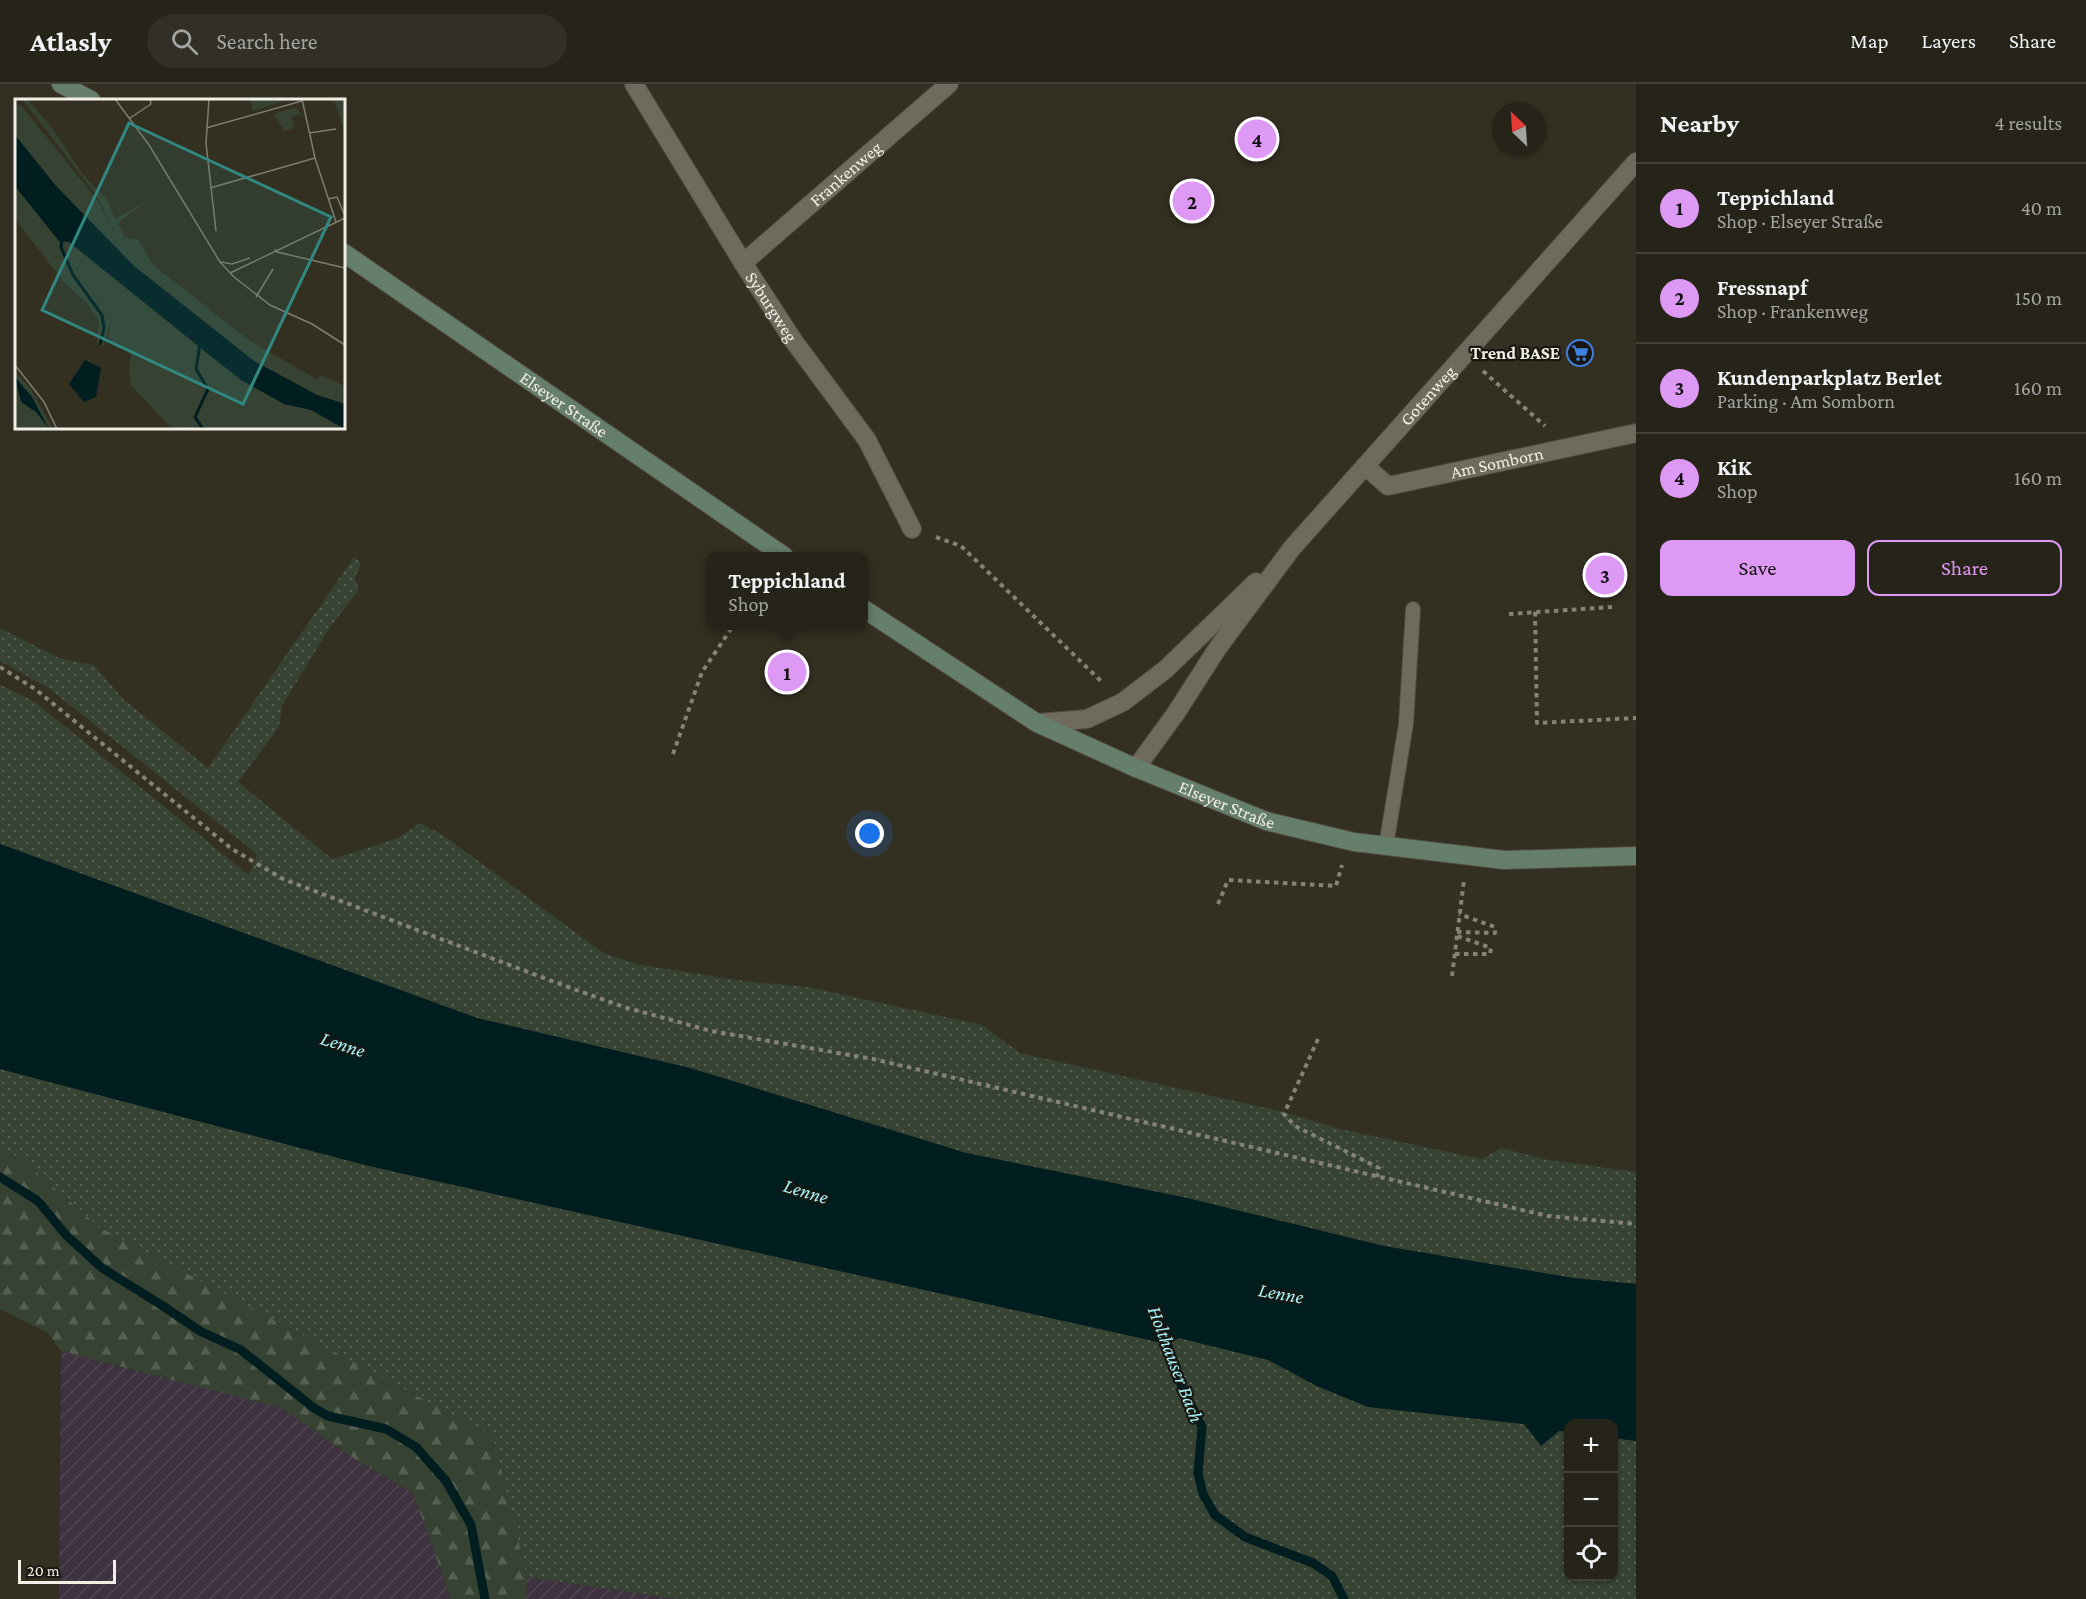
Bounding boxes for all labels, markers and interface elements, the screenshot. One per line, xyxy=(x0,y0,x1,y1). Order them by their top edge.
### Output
search box xyxy=(147,14,567,68)
icon: search xyxy=(168,25,201,58)
text: Atlasly xyxy=(30,26,111,57)
text: Search here xyxy=(216,29,317,54)
text: Map xyxy=(1850,29,1889,53)
text: Layers xyxy=(1922,29,1976,53)
text: Share xyxy=(2009,29,2056,53)
inset map xyxy=(15,99,345,429)
north arrow xyxy=(1492,102,1546,156)
text: Nearby xyxy=(1660,109,1739,138)
text: 4 results xyxy=(1995,112,2062,134)
pin: 4 xyxy=(1238,116,1276,162)
street label: Frankenweg xyxy=(806,137,886,210)
pin: 2 xyxy=(1172,178,1212,224)
text: Teppichland xyxy=(1717,185,1834,210)
text: 1 xyxy=(1676,197,1683,219)
text: 40 m xyxy=(2021,197,2062,219)
text: Shop · Elseyer Straße xyxy=(1717,210,1883,232)
street label: Syburgweg xyxy=(741,268,802,346)
text: Fressnapf xyxy=(1717,275,1807,300)
text: 2 xyxy=(1674,287,1685,309)
text: 150 m xyxy=(2015,287,2062,309)
text: Shop · Frankenweg xyxy=(1717,300,1868,322)
supermarket icon: Trend BASE xyxy=(1565,338,1595,368)
place label: Trend BASE xyxy=(1470,343,1560,363)
street label: Gotenweg xyxy=(1396,361,1460,430)
text: Kundenparkplatz Berlet xyxy=(1717,365,1942,390)
street label: Elseyer Straße xyxy=(516,367,612,442)
text: 3 xyxy=(1675,377,1684,399)
text: 160 m xyxy=(2014,377,2062,399)
text: Parking · Am Somborn xyxy=(1717,390,1895,412)
street label: Am Somborn xyxy=(1449,443,1546,482)
text: KiK xyxy=(1717,455,1751,480)
text: 4 xyxy=(1674,467,1685,489)
text: 160 m xyxy=(2014,467,2062,489)
text: Shop xyxy=(1717,480,1758,502)
button: Save xyxy=(1660,540,1855,596)
button: Share xyxy=(1867,540,2062,596)
popup xyxy=(706,552,868,630)
pin: 3 xyxy=(1586,552,1624,598)
text: Teppichland xyxy=(728,568,846,593)
text: Shop xyxy=(728,593,769,615)
pin: 1 xyxy=(768,650,806,694)
street label: Elseyer Straße xyxy=(1176,777,1277,833)
your location xyxy=(855,819,884,848)
water label: Lenne xyxy=(318,1027,368,1062)
water label: Lenne xyxy=(781,1174,831,1208)
water label: Lenne xyxy=(1257,1278,1306,1308)
water label: Holthauser Bach xyxy=(1144,1303,1208,1425)
map controls xyxy=(1564,1419,1618,1581)
button: + xyxy=(1564,1419,1618,1473)
button: − xyxy=(1564,1473,1618,1527)
button: locate xyxy=(1564,1527,1618,1581)
scale bar xyxy=(18,1557,116,1584)
text: 20 m xyxy=(27,1562,60,1579)

